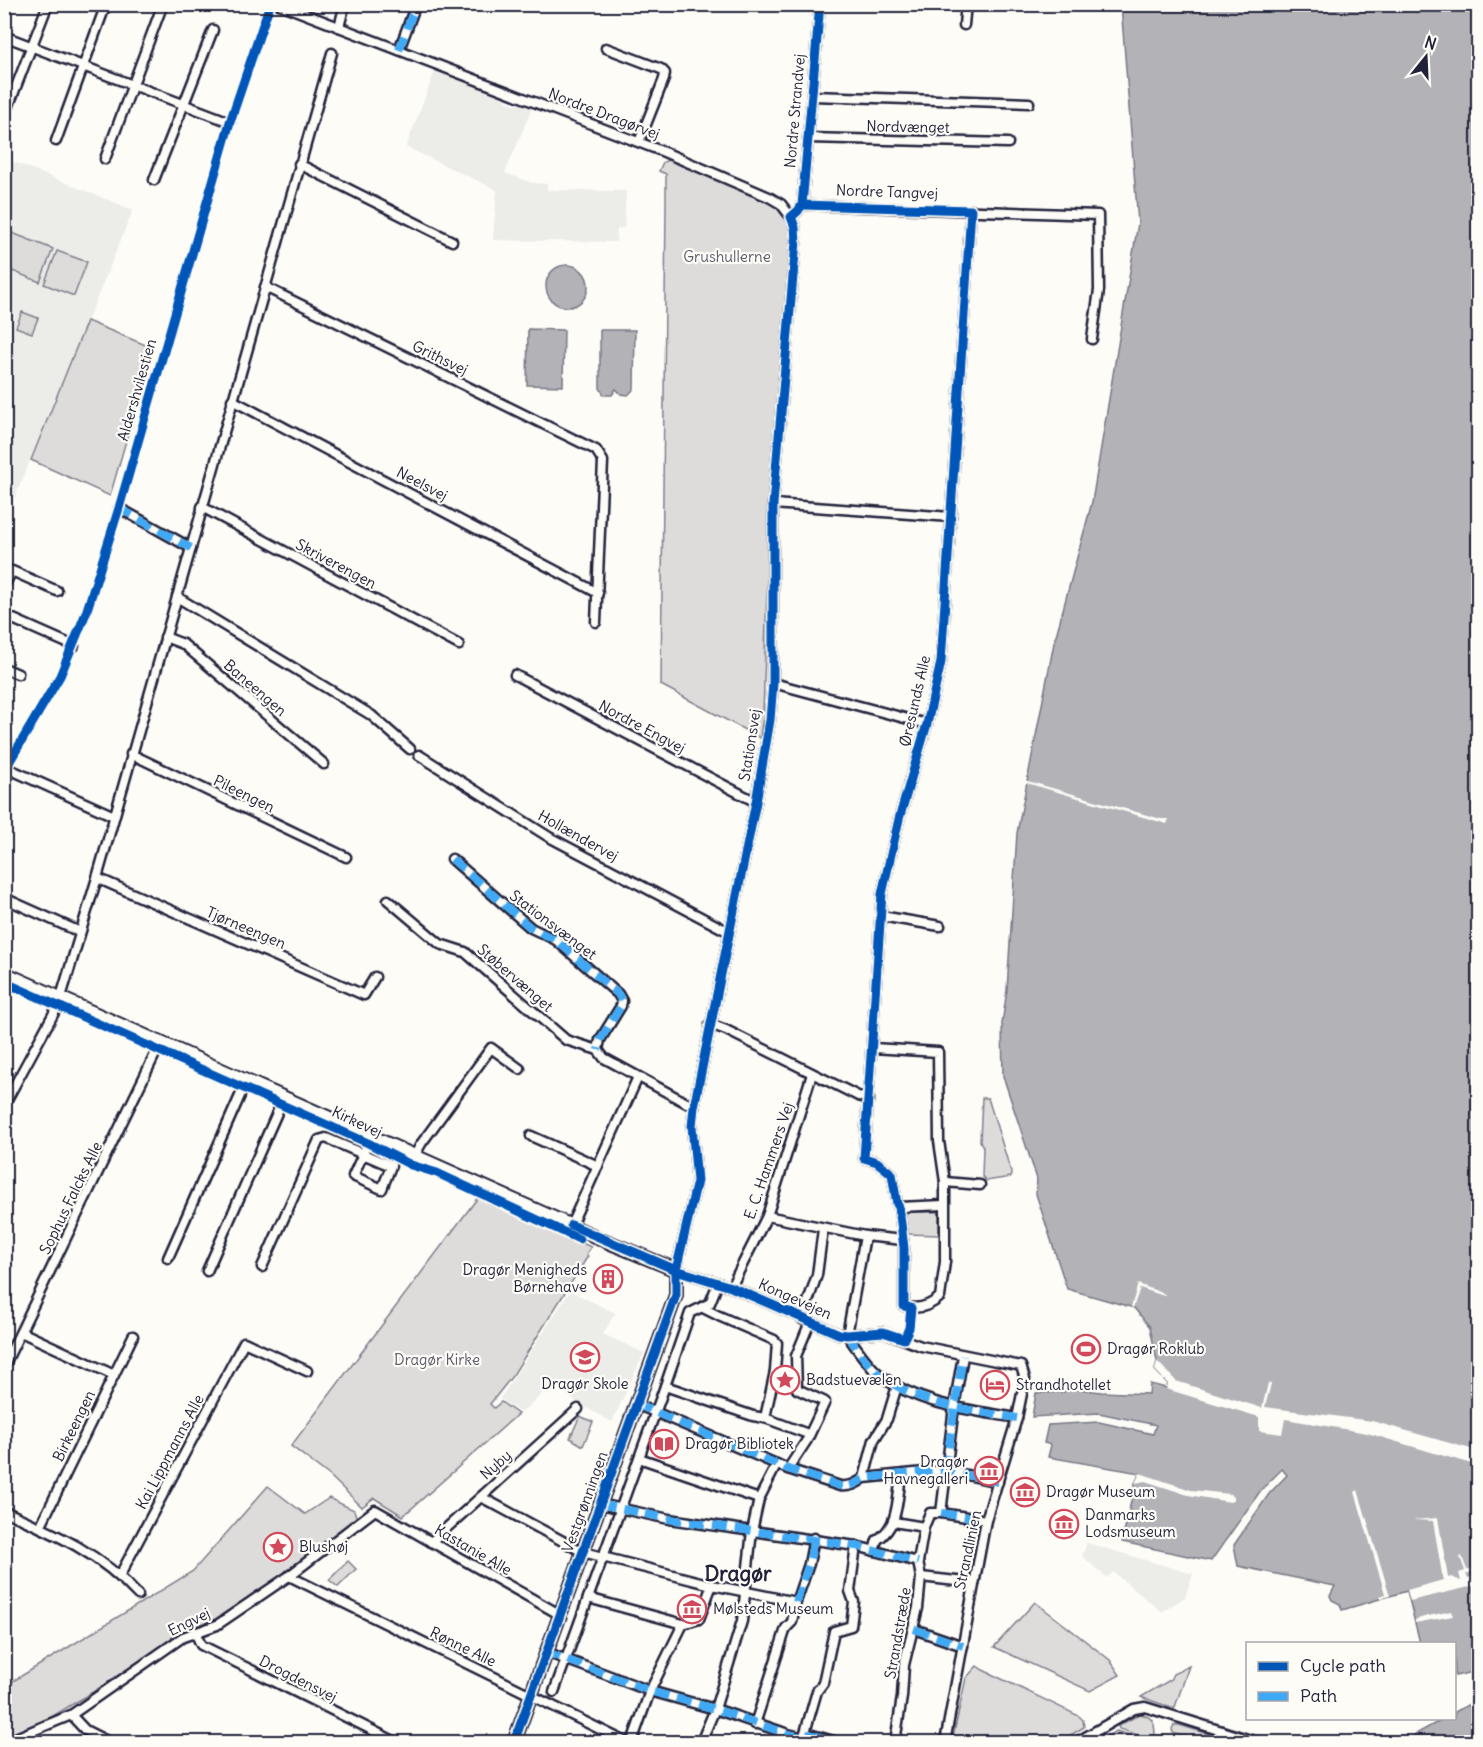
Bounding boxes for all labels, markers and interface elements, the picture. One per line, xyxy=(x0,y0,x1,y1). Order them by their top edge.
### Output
north arrow xyxy=(1396,27,1456,87)
text: N xyxy=(1422,32,1439,54)
street label: Nordre Strandvej xyxy=(780,53,809,169)
street label: Nordre Dragørvej xyxy=(546,84,662,143)
street label: Nordvænget xyxy=(866,116,950,137)
street label: Nordre Tangvej xyxy=(836,180,938,203)
park label: Grushullerne xyxy=(683,247,771,266)
street label: Aldershvilestien xyxy=(113,336,160,443)
street label: Grithsvej xyxy=(409,336,471,379)
street label: Neelsvej xyxy=(393,462,451,505)
street label: Skriverengen xyxy=(293,534,380,593)
street label: Øresunds Alle xyxy=(895,653,934,748)
street label: Baneengen xyxy=(220,655,291,720)
street label: Nordre Engvej xyxy=(596,696,689,757)
street label: Stationsvej xyxy=(734,708,765,782)
street label: Pileengen xyxy=(211,771,278,817)
street label: Hollændervej xyxy=(535,806,622,865)
street label: Stationsvænget xyxy=(506,886,601,964)
street label: Tjørneengen xyxy=(204,902,289,953)
street label: Støbervænget xyxy=(474,940,557,1016)
street label: E. C. Hammers Vej xyxy=(740,1100,797,1222)
street label: Kirkevej xyxy=(329,1102,385,1141)
street label: Sophus Falcks Alle xyxy=(35,1138,106,1257)
place label: Dragør Menigheds Børnehave xyxy=(462,1260,587,1296)
building icon: Dragør Menigheds Børnehave xyxy=(592,1263,624,1295)
street label: Kongevejen xyxy=(756,1274,835,1323)
sports icon: Dragør Roklub xyxy=(1070,1333,1102,1365)
place label: Dragør Roklub xyxy=(1107,1339,1205,1358)
school or university icon: Dragør Skole xyxy=(569,1341,601,1373)
park label: Dragør Kirke xyxy=(394,1350,480,1369)
place icon: Badstuevælen xyxy=(769,1364,801,1396)
hotel icon: Strandhotellet xyxy=(979,1369,1011,1401)
place label: Badstuevælen xyxy=(806,1370,902,1389)
place label: Dragør Skole xyxy=(541,1374,629,1393)
place label: Strandhotellet xyxy=(1016,1375,1111,1394)
street label: Birkeengen xyxy=(48,1387,99,1464)
street label: Kai Lippmanns Alle xyxy=(131,1391,208,1512)
library icon: Dragør Bibliotek xyxy=(648,1428,680,1460)
place label: Dragør Bibliotek xyxy=(685,1434,794,1453)
street label: Nyby xyxy=(476,1446,515,1484)
street label: Vestgrønningen xyxy=(557,1448,612,1555)
place label: Dragør Havnegalleri xyxy=(883,1452,968,1488)
museum icon: Dragør Havnegalleri xyxy=(973,1455,1005,1487)
museum icon: Dragør Museum xyxy=(1009,1476,1041,1508)
place label: Dragør Museum xyxy=(1046,1482,1155,1501)
place label: Danmarks Lodsmuseum xyxy=(1085,1505,1176,1541)
street label: Strandlinien xyxy=(950,1508,985,1591)
museum icon: Danmarks Lodsmuseum xyxy=(1048,1508,1080,1540)
street label: Kastanie Alle xyxy=(431,1520,515,1579)
place icon: Blushøj xyxy=(262,1531,294,1563)
place label: Blushøj xyxy=(299,1537,348,1556)
district label: Dragør xyxy=(704,1560,772,1587)
street label: Strandstræde xyxy=(880,1586,915,1680)
museum icon: Mølsteds Museum xyxy=(676,1593,708,1625)
place label: Mølsteds Museum xyxy=(713,1599,834,1618)
street label: Engvej xyxy=(165,1603,213,1640)
street label: Rønne Alle xyxy=(427,1622,499,1671)
legend xyxy=(1246,1642,1456,1720)
street label: Drogdensvej xyxy=(256,1651,340,1706)
text: Cycle path xyxy=(1300,1654,1386,1677)
text: Path xyxy=(1300,1684,1337,1707)

